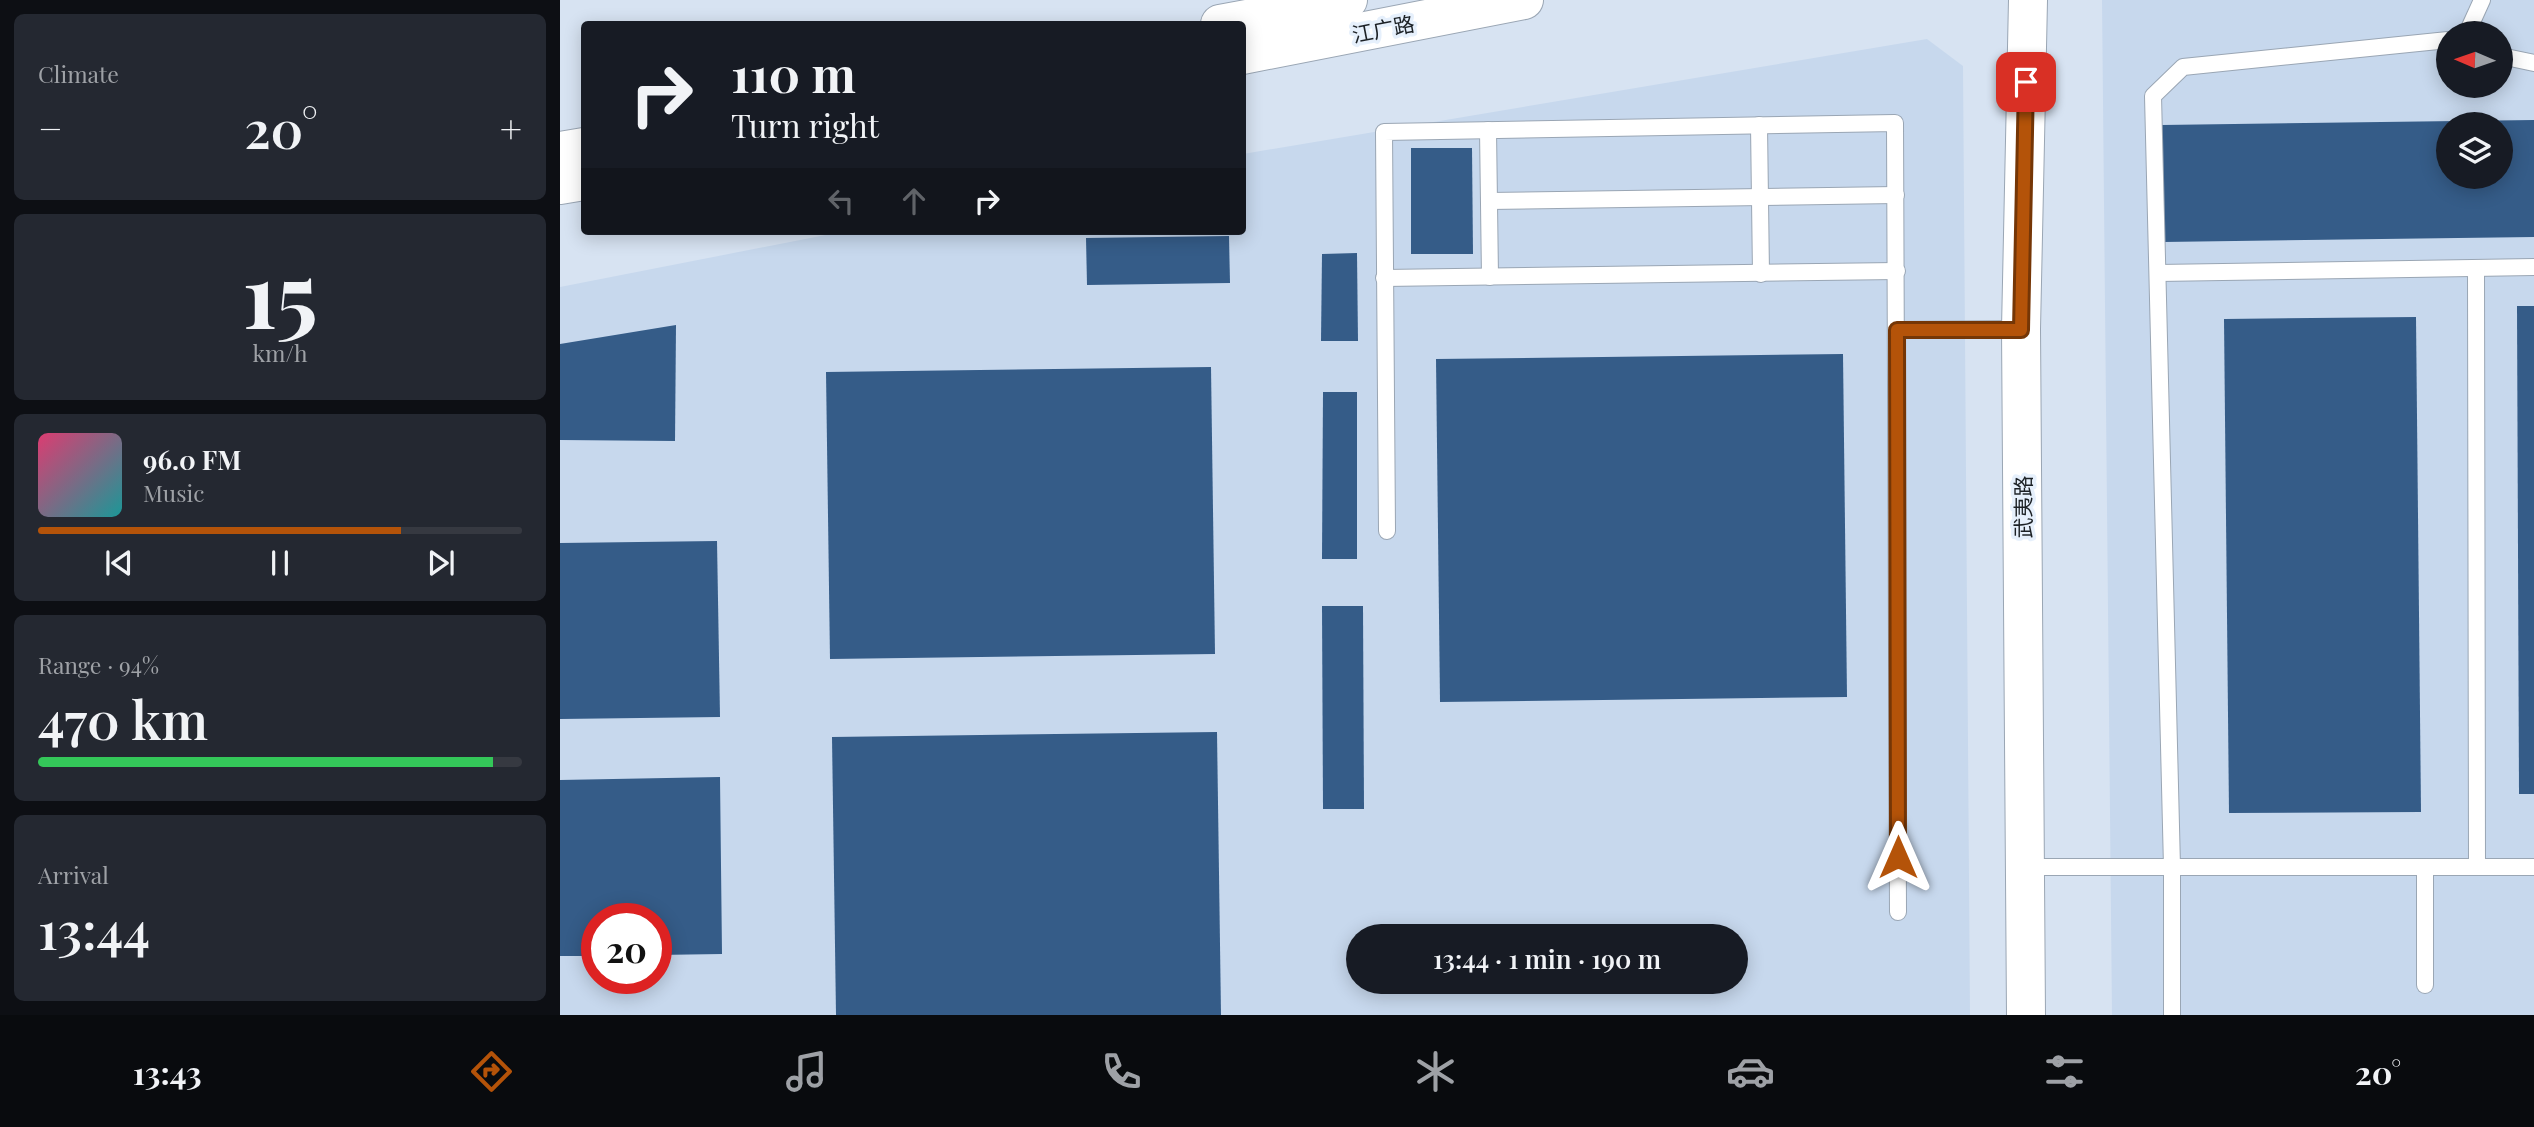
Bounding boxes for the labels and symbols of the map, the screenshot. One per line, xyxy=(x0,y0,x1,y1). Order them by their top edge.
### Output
street label: 江广路 xyxy=(1349,8,1417,48)
north arrow xyxy=(2436,21,2513,98)
pin xyxy=(1996,52,2056,112)
street label: 武夷路 xyxy=(2008,476,2036,539)
position arrow xyxy=(1861,820,1935,894)
speed limit sign: 20 xyxy=(581,903,672,994)

